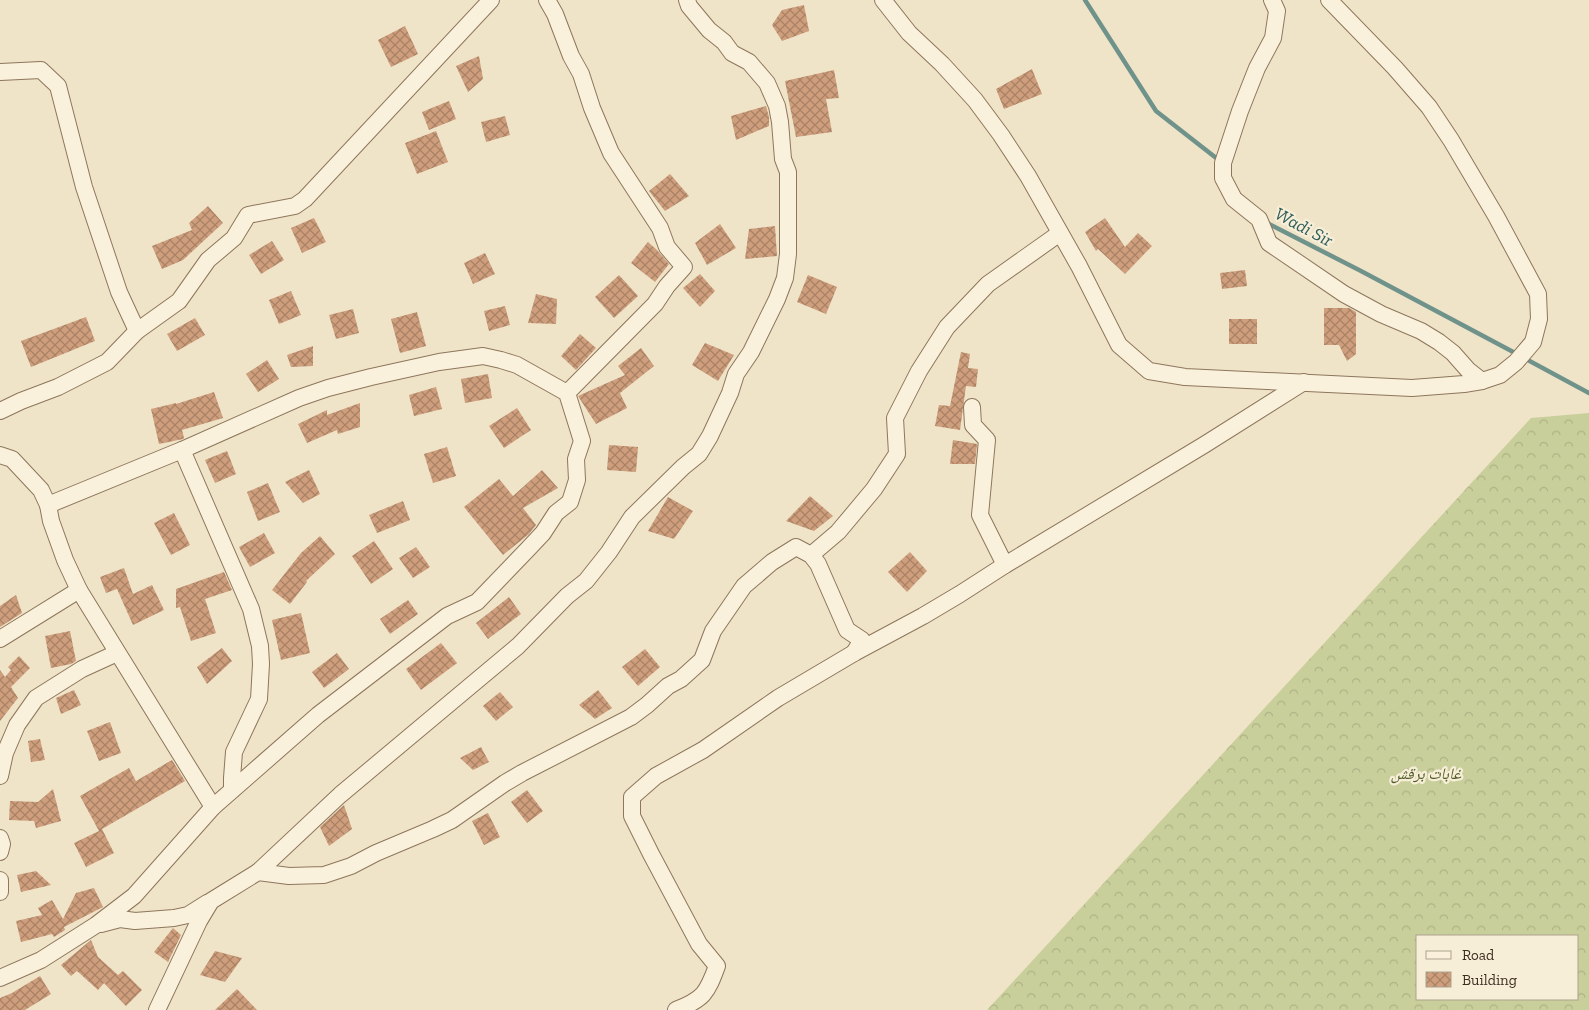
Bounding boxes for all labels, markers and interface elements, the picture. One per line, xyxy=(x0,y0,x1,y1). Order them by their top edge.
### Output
water label: Wadi Sir xyxy=(1271,203,1338,252)
park label: غابات برقش xyxy=(1391,764,1462,784)
legend xyxy=(1416,935,1579,1000)
text: Road xyxy=(1462,946,1495,964)
text: Building xyxy=(1462,971,1517,989)

